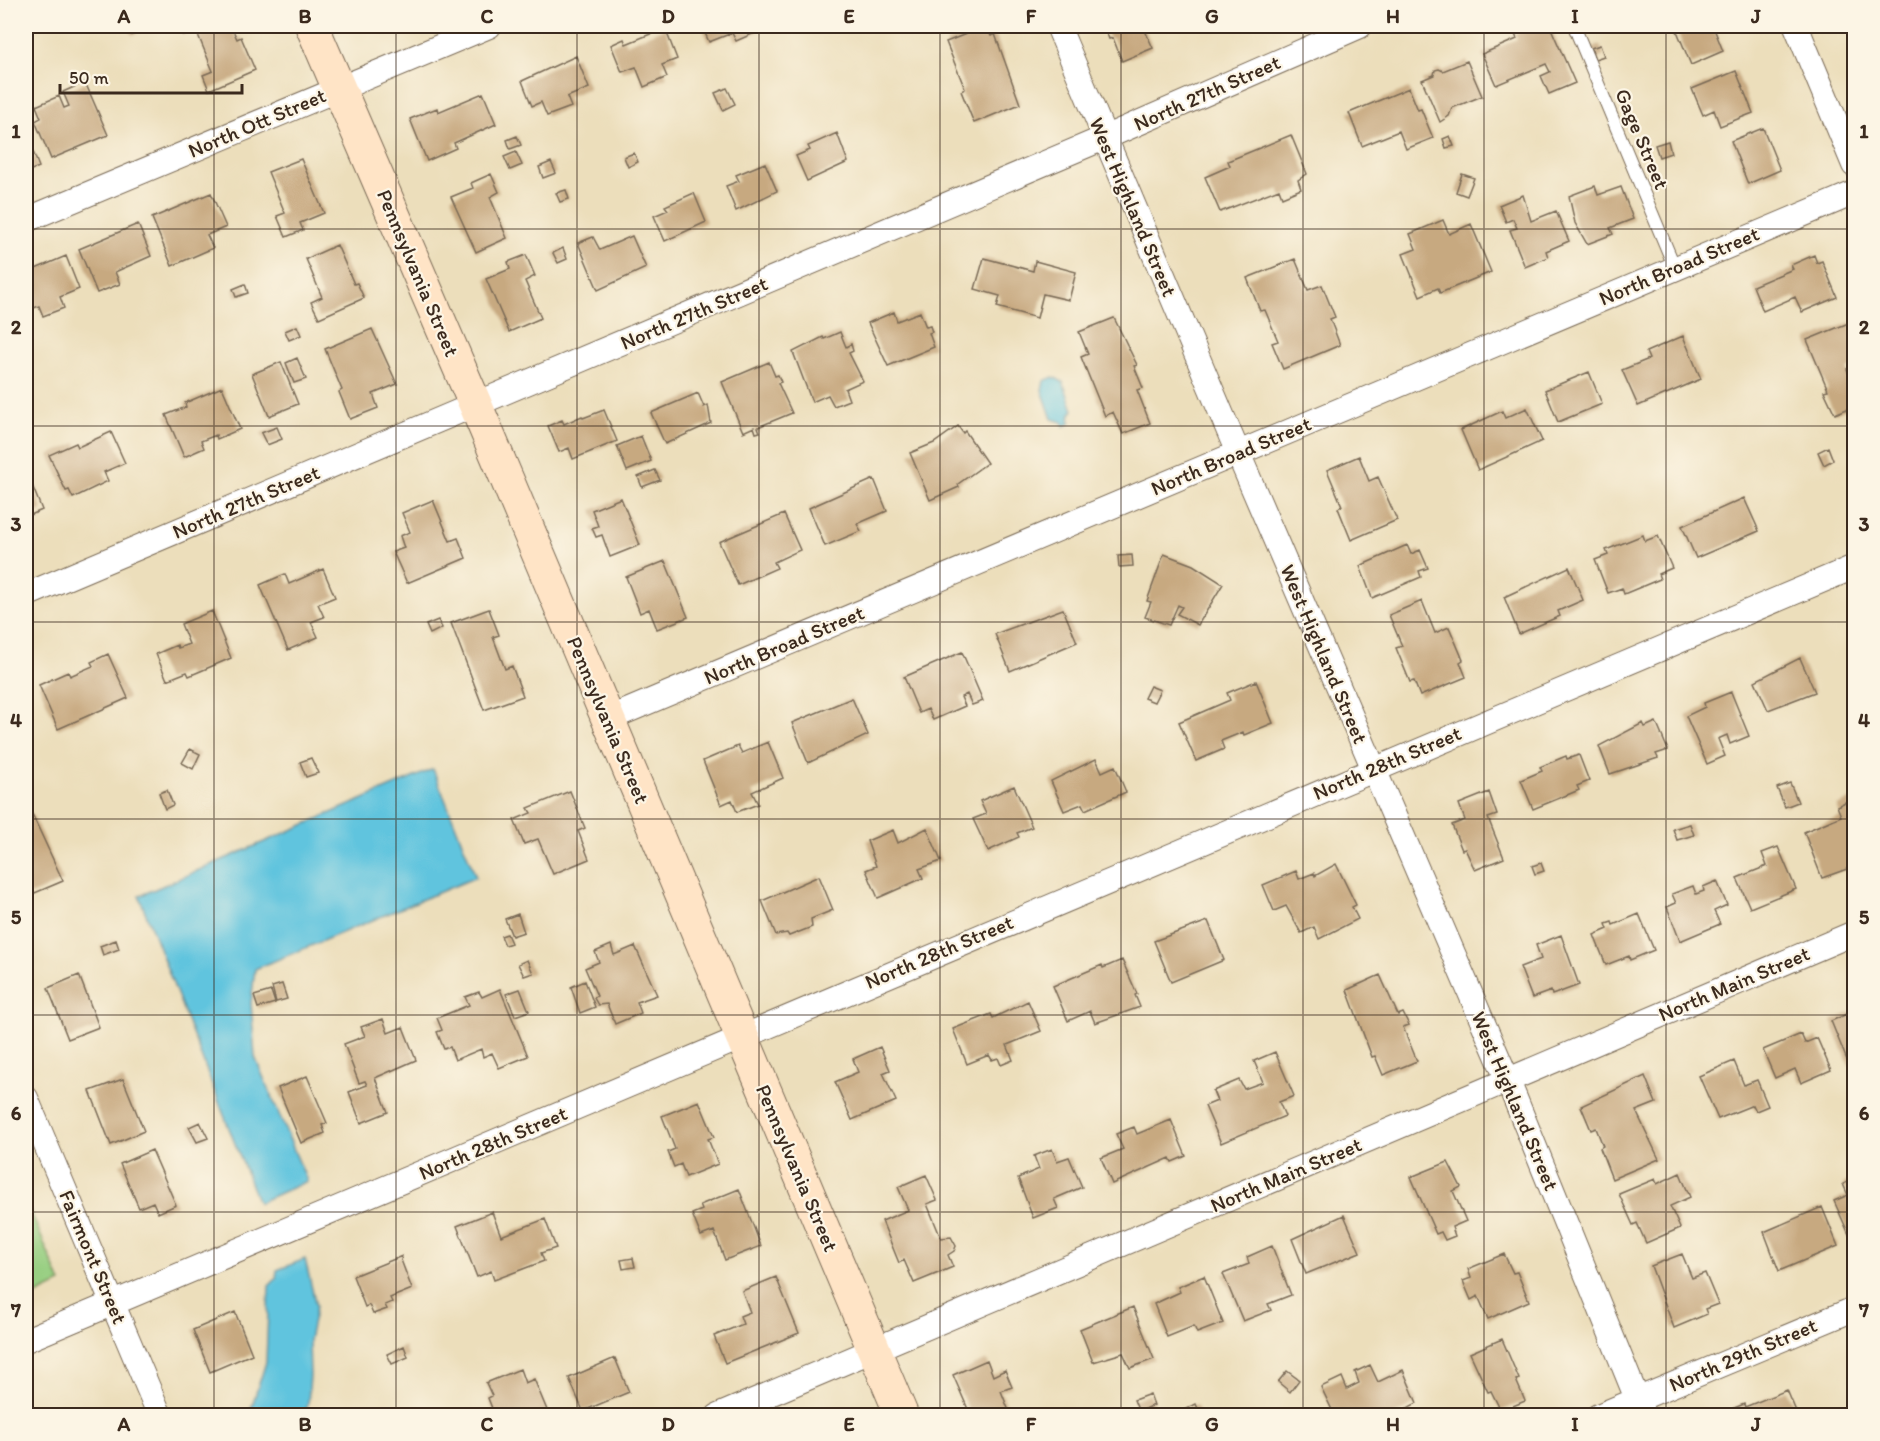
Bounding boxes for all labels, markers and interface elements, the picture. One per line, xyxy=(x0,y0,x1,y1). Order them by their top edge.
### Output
text: A xyxy=(117,4,131,28)
text: B xyxy=(299,4,312,28)
text: C xyxy=(481,4,494,28)
text: D xyxy=(661,4,675,28)
text: E xyxy=(843,4,855,28)
text: F xyxy=(1026,4,1037,28)
text: G xyxy=(1205,4,1219,28)
text: H xyxy=(1386,4,1400,28)
text: I xyxy=(1571,4,1579,28)
text: J xyxy=(1750,4,1761,28)
street label: North 27th Street xyxy=(1130,49,1284,136)
scale bar xyxy=(60,57,242,95)
text: 50 m xyxy=(69,67,109,89)
street label: North Ott Street xyxy=(184,82,330,163)
street label: Gage Street xyxy=(1610,85,1675,193)
street label: West Highland Street xyxy=(1084,114,1183,300)
text: 1 xyxy=(11,119,21,143)
text: 1 xyxy=(1859,119,1869,143)
street label: Pennsylvania Street xyxy=(372,185,465,360)
street label: North Broad Street xyxy=(1595,220,1763,311)
street label: North 27th Street xyxy=(616,270,771,355)
text: 2 xyxy=(11,315,22,339)
text: 2 xyxy=(1859,315,1870,339)
street label: North Broad Street xyxy=(1147,410,1315,501)
street label: North 27th Street xyxy=(168,459,323,544)
text: 3 xyxy=(11,512,22,536)
text: 3 xyxy=(1859,512,1870,536)
street label: West Highland Street xyxy=(1275,561,1374,747)
street label: North Broad Street xyxy=(700,599,868,690)
street label: Pennsylvania Street xyxy=(562,632,655,807)
text: 4 xyxy=(10,708,22,732)
text: 4 xyxy=(1858,708,1870,732)
street label: North 28th Street xyxy=(1309,720,1465,805)
text: 5 xyxy=(11,905,22,929)
text: 5 xyxy=(1859,905,1870,929)
street label: North 28th Street xyxy=(861,909,1017,994)
street label: North Main Street xyxy=(1654,940,1813,1027)
street label: West Highland Street xyxy=(1466,1008,1565,1194)
street label: Pennsylvania Street xyxy=(751,1080,844,1255)
street label: North 28th Street xyxy=(415,1100,571,1185)
text: 6 xyxy=(11,1101,22,1125)
text: 6 xyxy=(1859,1101,1870,1125)
street label: North Main Street xyxy=(1206,1131,1365,1218)
street label: Fairmont Street xyxy=(54,1186,133,1327)
text: 7 xyxy=(10,1298,21,1322)
text: 7 xyxy=(1858,1298,1869,1322)
street label: North 29th Street xyxy=(1665,1312,1821,1397)
text: A xyxy=(117,1412,131,1436)
text: B xyxy=(299,1412,312,1436)
text: C xyxy=(481,1412,494,1436)
text: D xyxy=(661,1412,675,1436)
text: E xyxy=(843,1412,855,1436)
text: F xyxy=(1026,1412,1037,1436)
text: G xyxy=(1205,1412,1219,1436)
text: H xyxy=(1386,1412,1400,1436)
text: I xyxy=(1571,1412,1579,1436)
text: J xyxy=(1750,1412,1761,1436)

